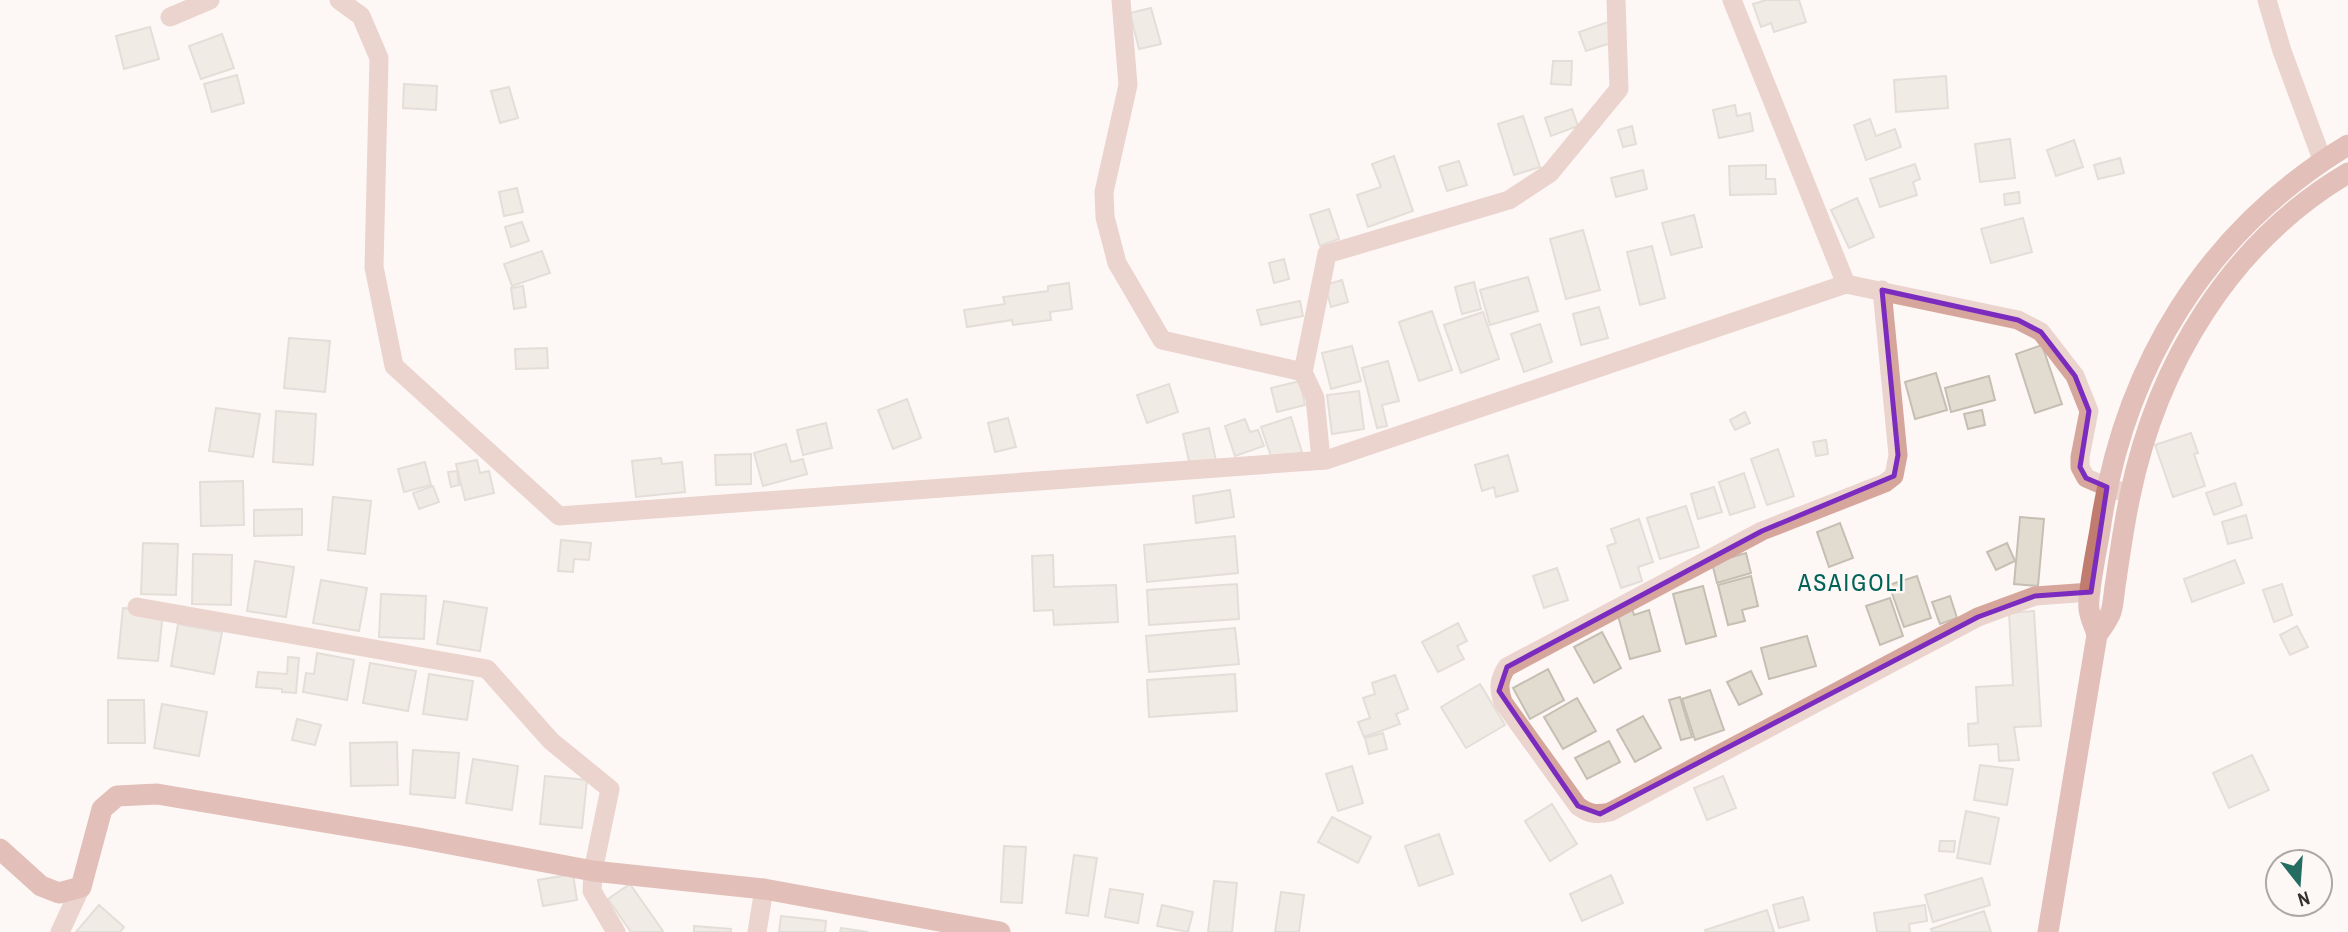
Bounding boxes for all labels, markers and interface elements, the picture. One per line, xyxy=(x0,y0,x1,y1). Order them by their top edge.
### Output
district label: ASAIGOLI xyxy=(1797,566,1906,598)
north arrow xyxy=(2264,848,2334,918)
text: N xyxy=(2295,885,2313,913)

